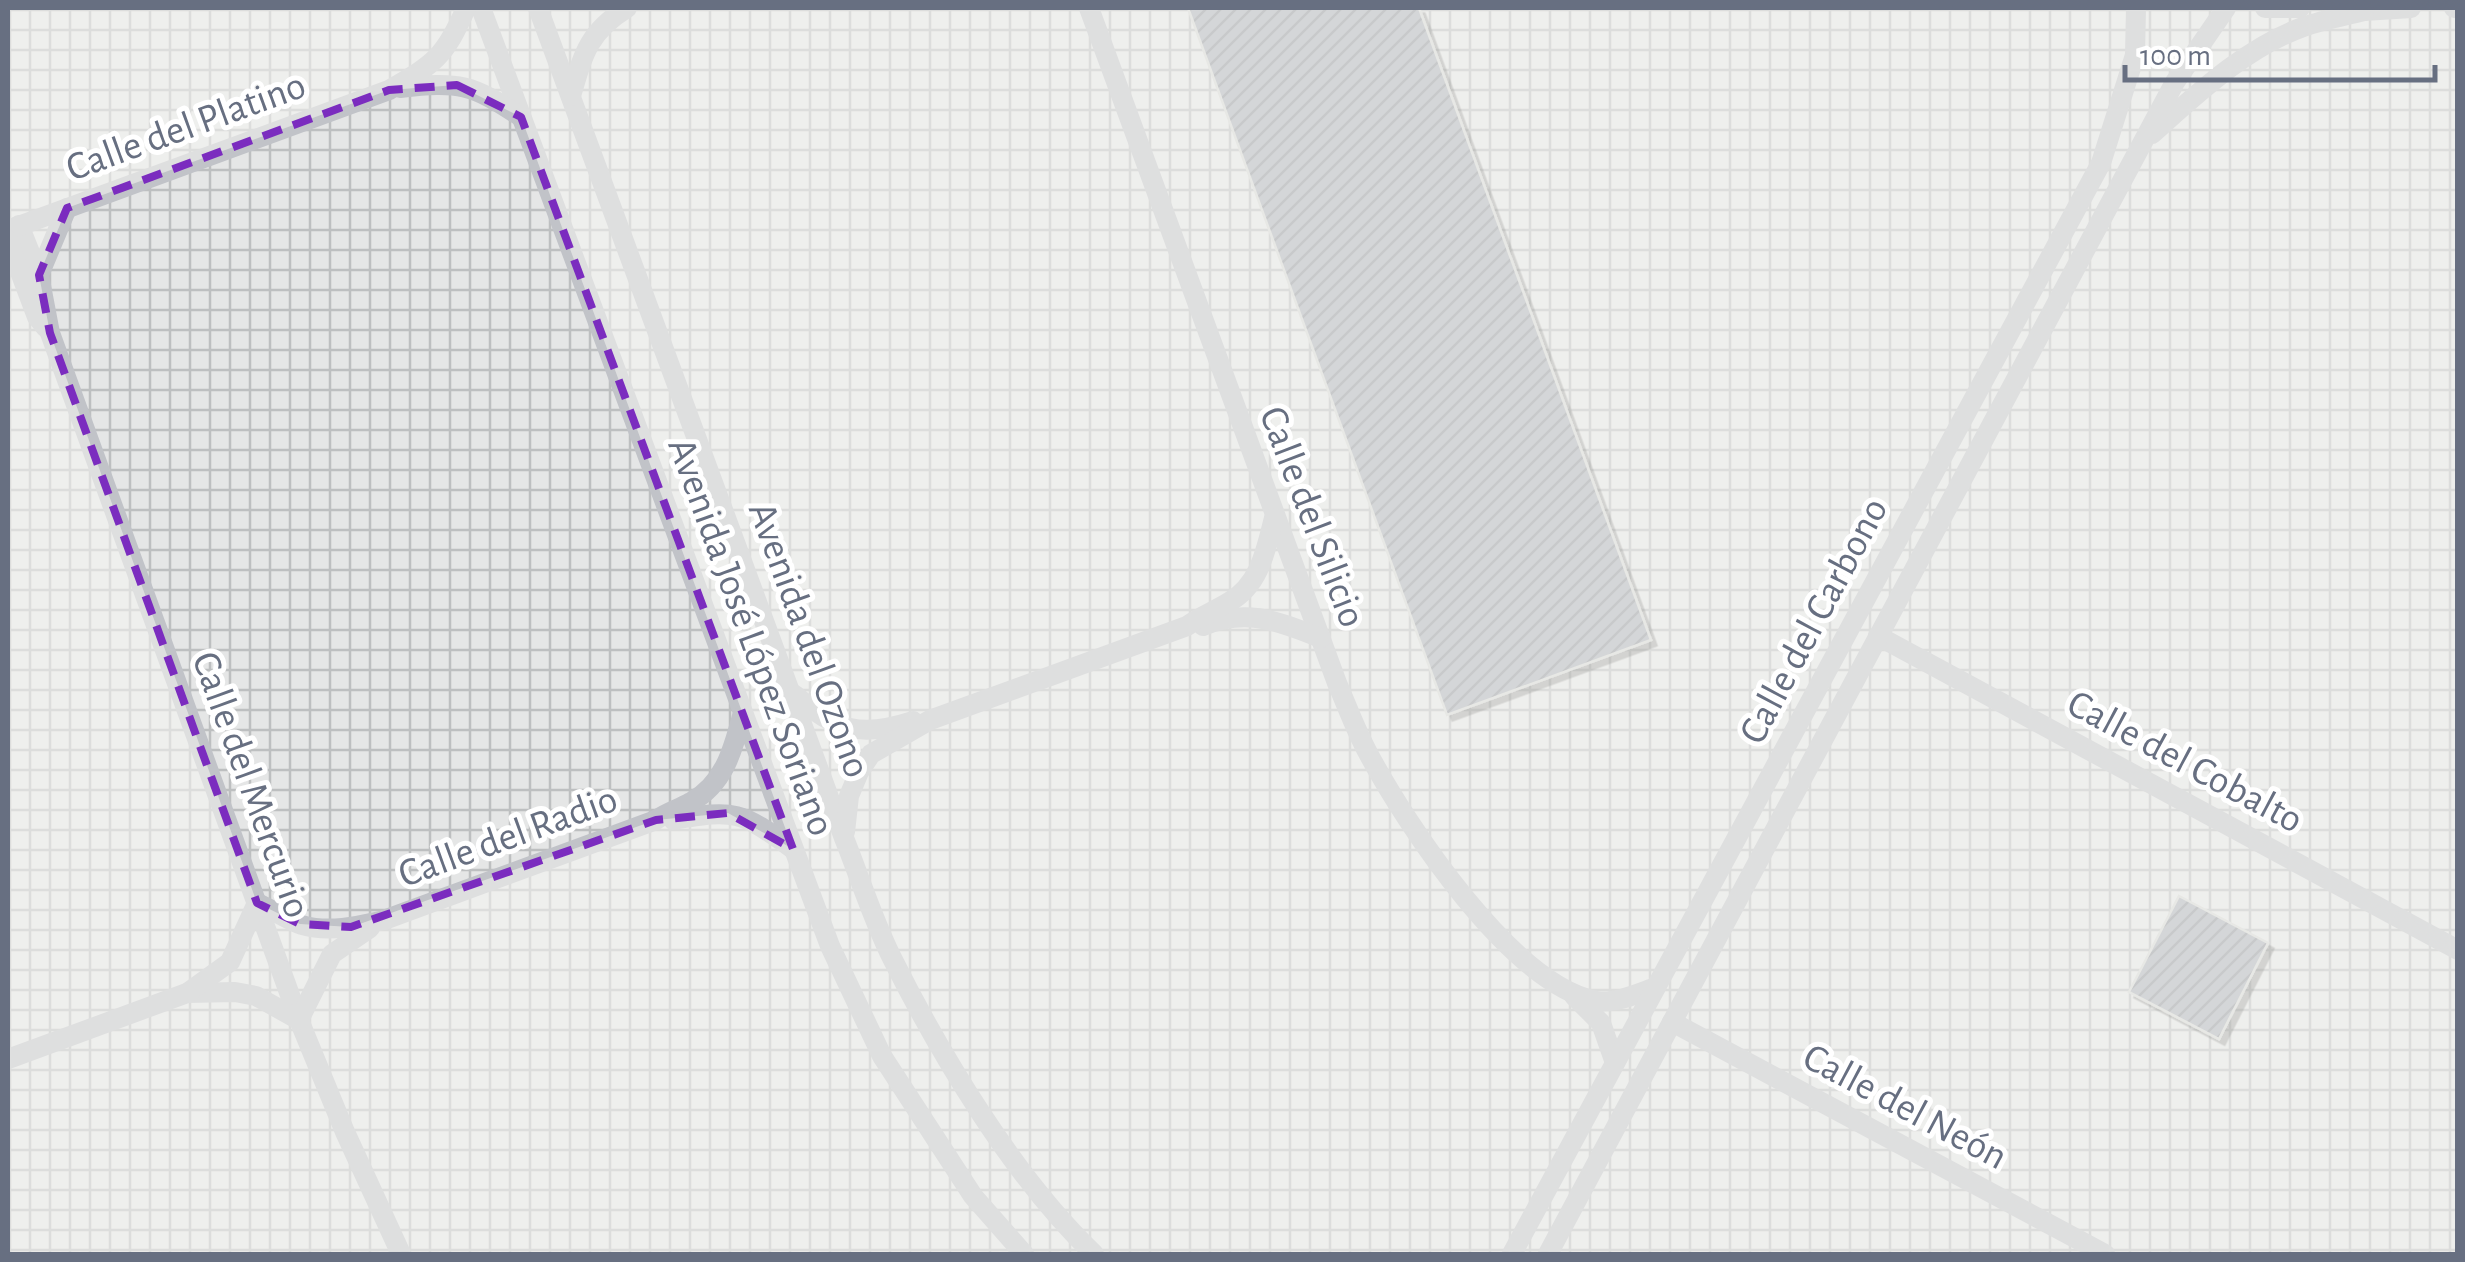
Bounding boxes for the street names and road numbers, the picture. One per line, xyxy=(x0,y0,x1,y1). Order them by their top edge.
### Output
street label: Calle del Platino xyxy=(61,65,311,189)
street label: Calle del Silicio xyxy=(1252,401,1372,633)
street label: Avenida José López Soriano xyxy=(660,433,842,841)
street label: Calle del Carbono xyxy=(1733,492,1895,750)
street label: Avenida del Ozono xyxy=(741,497,877,783)
street label: Calle del Mercurio xyxy=(184,647,318,923)
street label: Calle del Cobalto xyxy=(2061,683,2309,841)
street label: Calle del Radio xyxy=(393,779,623,895)
street label: Calle del Neón xyxy=(1796,1037,2014,1177)

